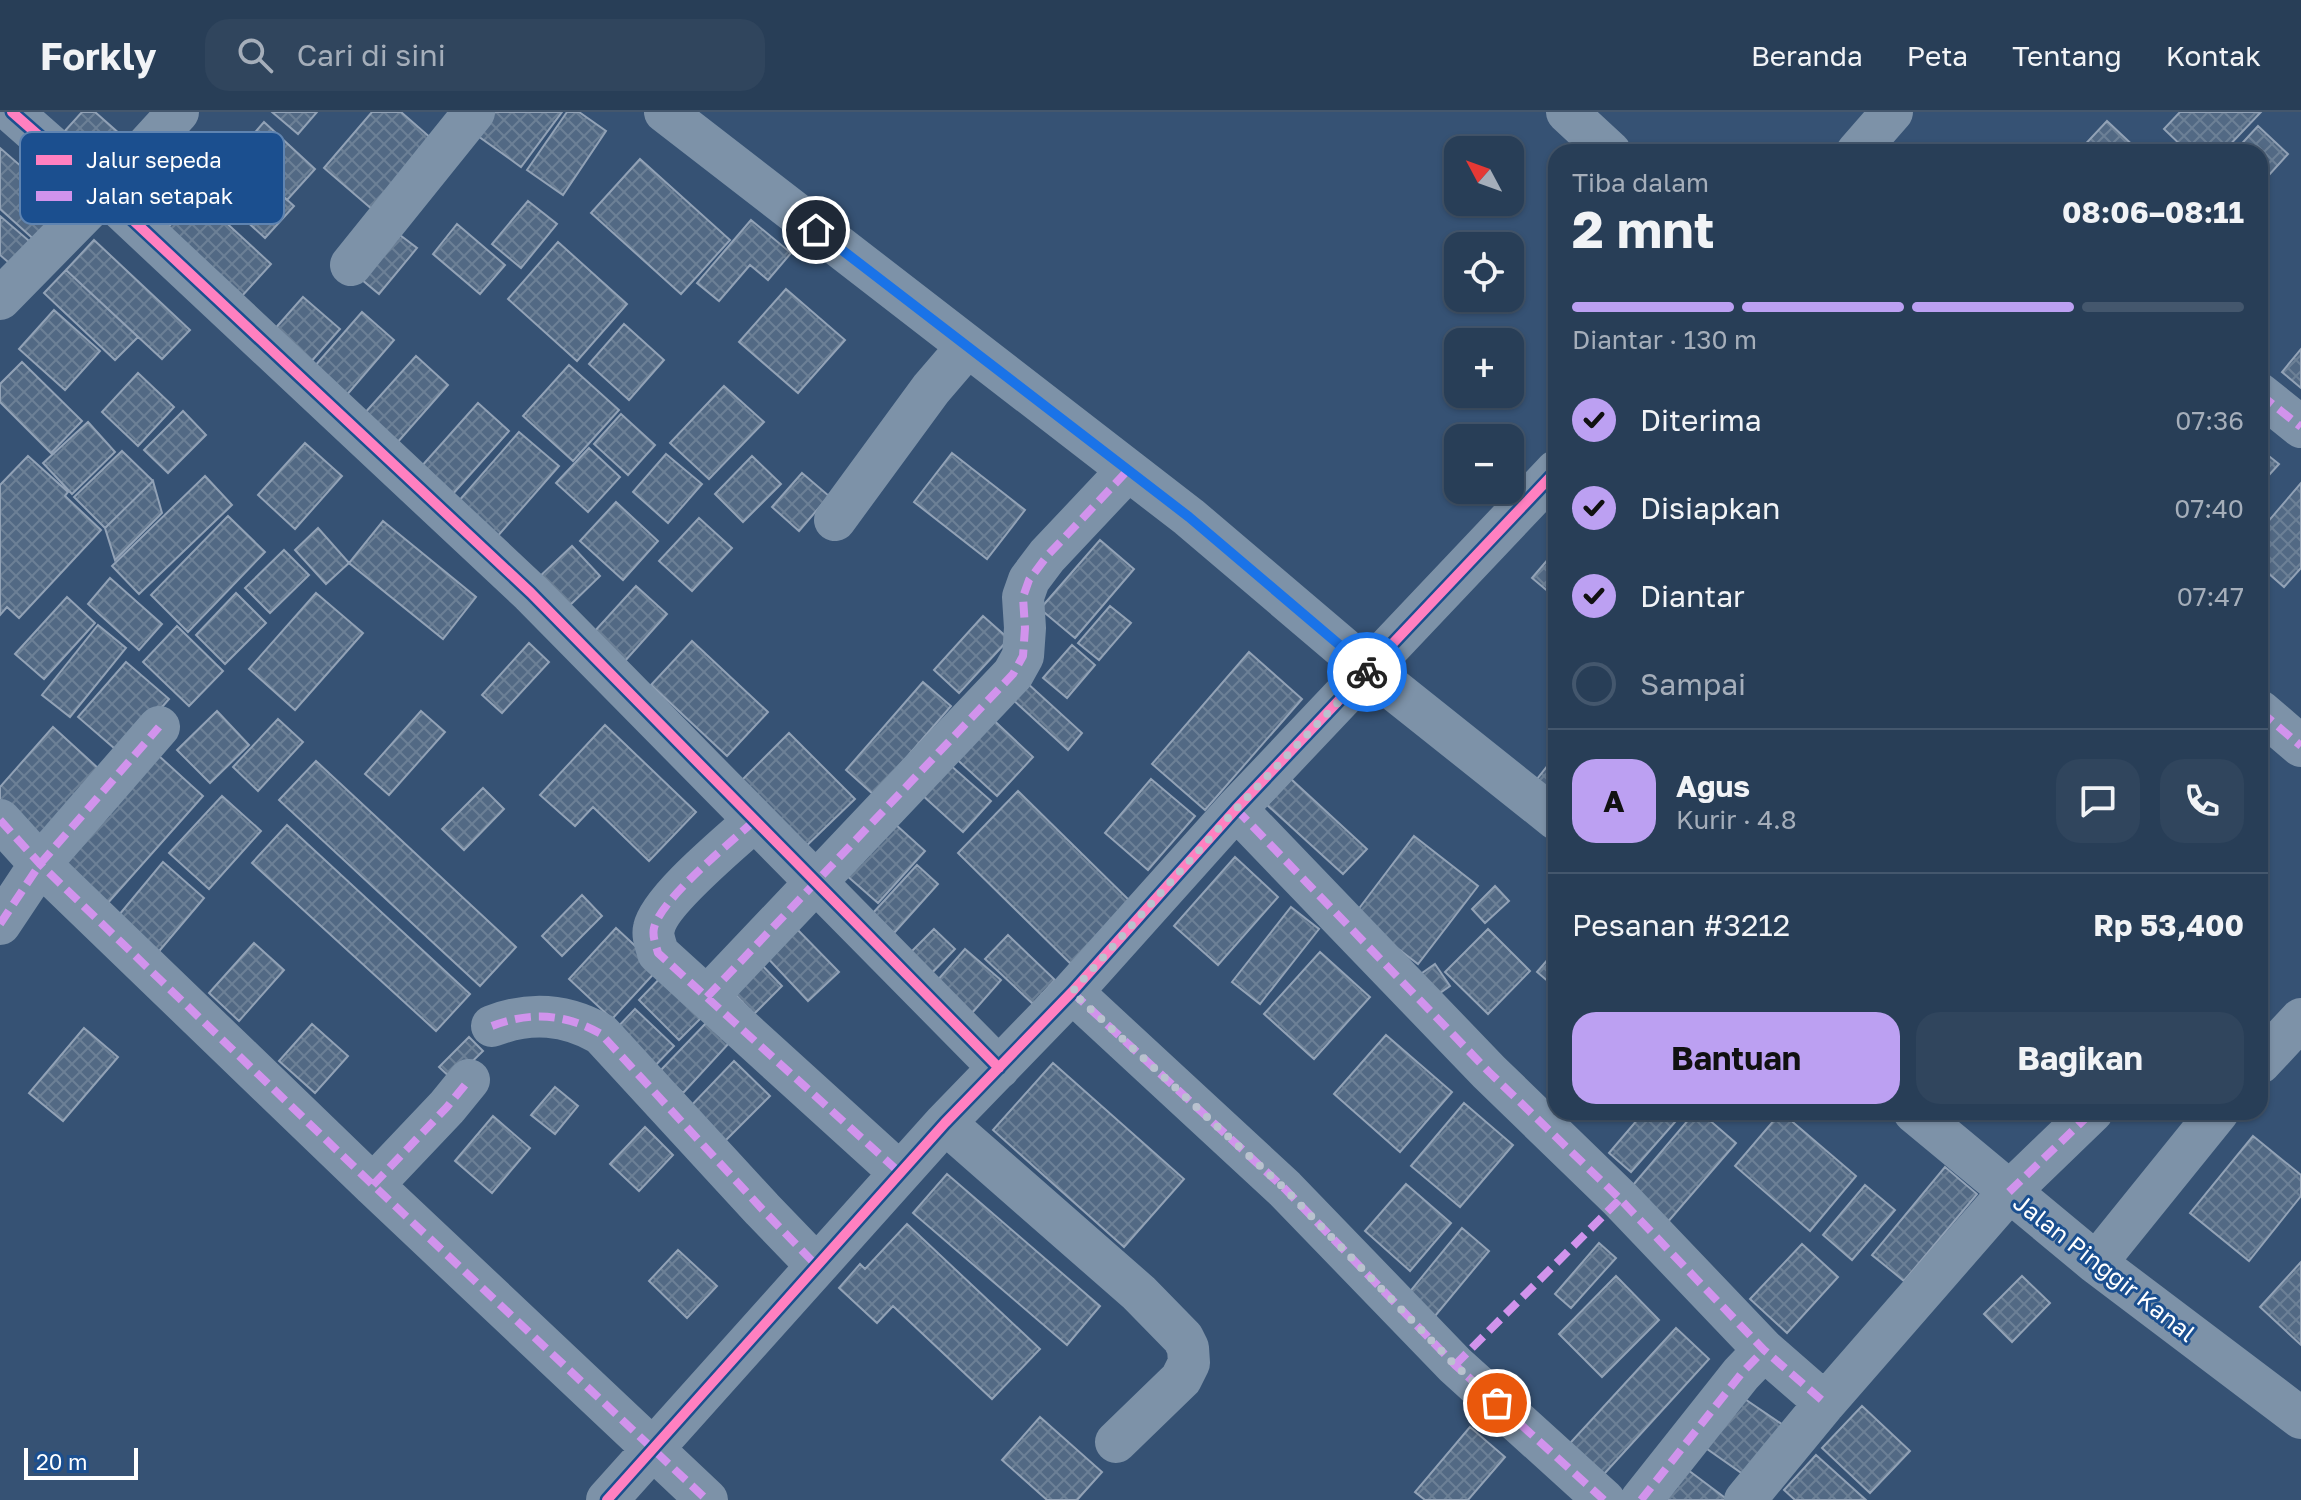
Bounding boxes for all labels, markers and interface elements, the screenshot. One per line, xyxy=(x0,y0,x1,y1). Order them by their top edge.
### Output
search box xyxy=(205,19,765,91)
text: Forkly xyxy=(40,33,157,78)
icon: search xyxy=(233,33,277,77)
text: Cari di sini xyxy=(297,37,446,73)
text: Beranda xyxy=(1751,39,1863,72)
text: Peta xyxy=(1907,39,1968,72)
text: Tentang xyxy=(2012,39,2122,72)
text: Kontak xyxy=(2166,39,2261,72)
legend xyxy=(20,132,284,224)
north arrow xyxy=(1444,136,1524,216)
map controls xyxy=(1444,136,1524,504)
text: Jalur sepeda xyxy=(86,146,222,173)
text: Tiba dalam xyxy=(1572,167,1709,198)
text: Jalan setapak xyxy=(86,182,233,209)
text: 08:06–08:11 xyxy=(2062,194,2244,230)
pin xyxy=(782,196,850,264)
text: 2 mnt xyxy=(1572,197,1714,259)
icon: home xyxy=(794,208,838,252)
button: locate xyxy=(1444,232,1524,312)
text: Diantar · 130 m xyxy=(1572,324,1757,355)
button: + xyxy=(1444,328,1524,408)
icon: check xyxy=(1572,398,1616,442)
text: Diterima xyxy=(1640,402,1762,438)
text: 07:36 xyxy=(2175,405,2244,436)
button: − xyxy=(1444,424,1524,504)
icon: check xyxy=(1572,486,1616,530)
text: Disiapkan xyxy=(1640,490,1780,526)
text: 07:40 xyxy=(2174,493,2244,524)
icon: check xyxy=(1572,574,1616,618)
text: Diantar xyxy=(1640,578,1745,614)
text: 07:47 xyxy=(2177,581,2244,612)
courier xyxy=(1327,632,1407,712)
icon: bike xyxy=(1345,650,1389,694)
text: Sampai xyxy=(1640,666,1746,702)
button: chat xyxy=(2056,759,2140,843)
button: phone xyxy=(2160,759,2244,843)
text: Agus xyxy=(1676,768,1750,804)
text: A xyxy=(1603,783,1625,819)
text: Kurir · 4.8 xyxy=(1676,804,1797,835)
text: Pesanan #3212 xyxy=(1572,907,1790,943)
text: Rp 53,400 xyxy=(2093,907,2244,943)
button: Bantuan xyxy=(1572,1012,1900,1104)
button: Bagikan xyxy=(1916,1012,2244,1104)
street label: Jalan Pinggir Kanal xyxy=(2008,1187,2202,1347)
pin xyxy=(1463,1369,1531,1437)
icon: bag xyxy=(1475,1381,1519,1425)
scale bar xyxy=(24,1444,138,1480)
text: 20 m xyxy=(36,1448,87,1475)

